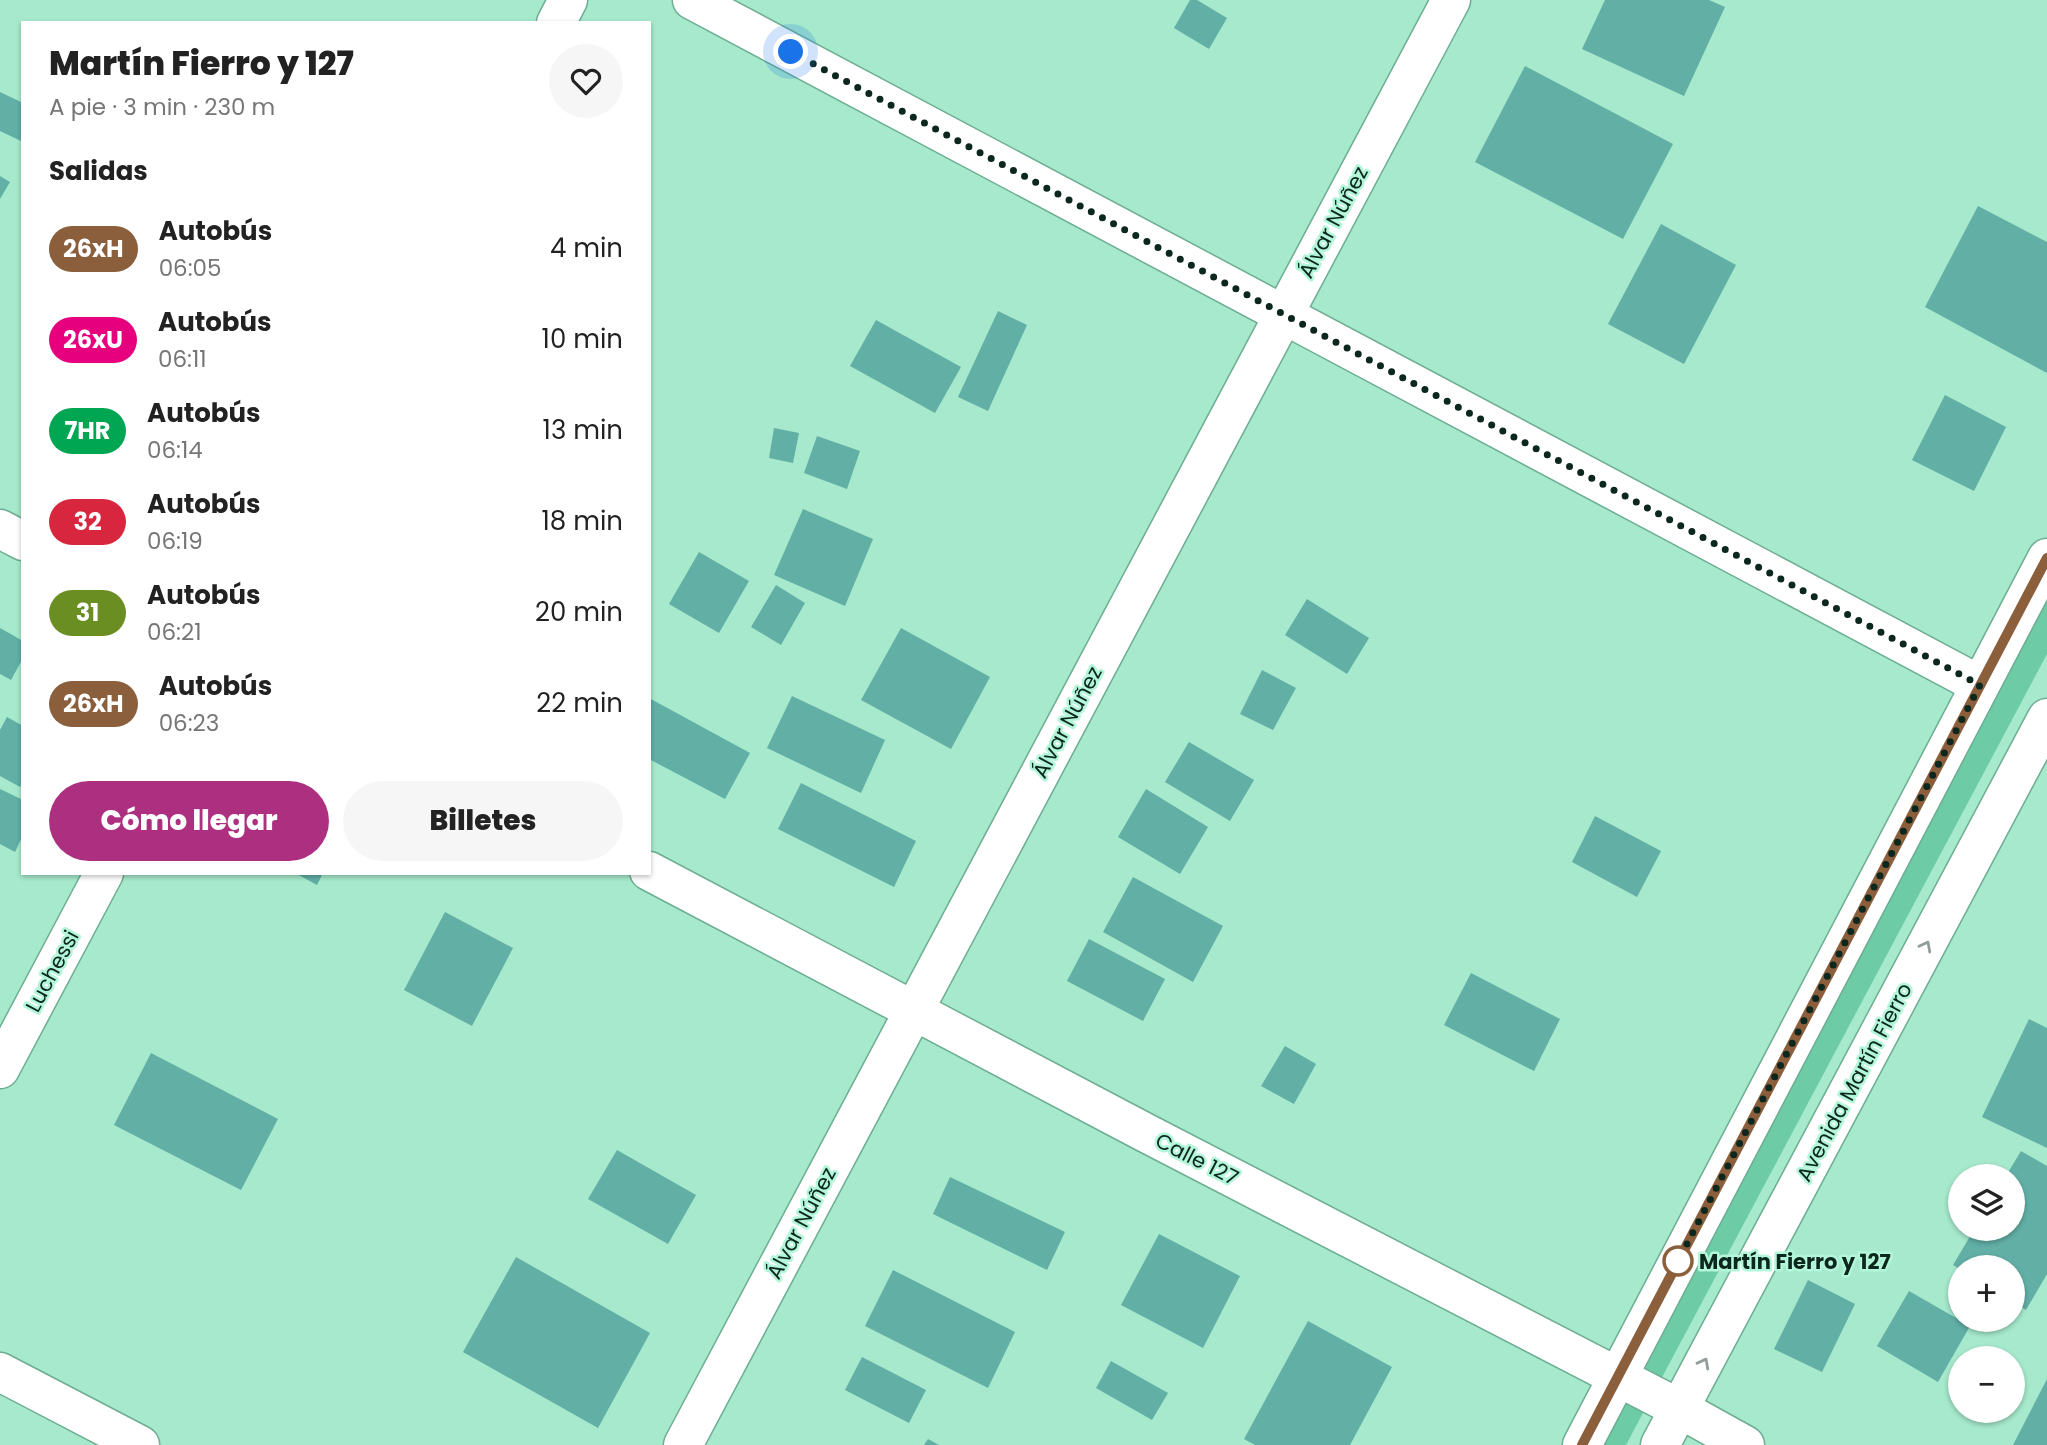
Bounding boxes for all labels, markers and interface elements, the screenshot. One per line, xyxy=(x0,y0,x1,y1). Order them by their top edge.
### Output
your location xyxy=(773,34,808,69)
text: Martín Fierro y 127 xyxy=(49,40,354,87)
button: heart xyxy=(549,44,623,118)
text: A pie · 3 min · 230 m xyxy=(49,91,275,123)
text: Salidas xyxy=(49,153,148,189)
street label: Álvar Núñez xyxy=(1291,161,1375,283)
text: Autobús xyxy=(159,213,272,249)
text: 4 min xyxy=(550,230,623,266)
text: 26xH xyxy=(63,232,124,265)
text: 06:05 xyxy=(159,252,222,284)
text: Autobús xyxy=(158,304,272,340)
text: 10 min xyxy=(542,321,623,357)
text: 26xU xyxy=(63,323,123,356)
text: 06:11 xyxy=(158,343,207,375)
text: Autobús xyxy=(147,395,261,431)
text: 13 min xyxy=(543,412,623,448)
text: 7HR xyxy=(64,414,111,447)
text: 06:14 xyxy=(147,434,203,466)
text: Autobús xyxy=(147,486,261,522)
text: 18 min xyxy=(542,503,623,539)
text: 32 xyxy=(73,505,102,538)
text: 06:19 xyxy=(147,525,203,557)
text: Autobús xyxy=(147,577,261,613)
text: 20 min xyxy=(535,594,623,630)
text: 31 xyxy=(76,596,99,629)
text: 06:21 xyxy=(147,616,202,648)
street label: Álvar Núñez xyxy=(1025,661,1109,783)
text: Autobús xyxy=(159,668,272,704)
text: 22 min xyxy=(536,685,623,721)
text: 26xH xyxy=(63,687,124,720)
text: 06:23 xyxy=(159,707,219,739)
button: Cómo llegar xyxy=(49,781,329,861)
button: Billetes xyxy=(343,781,623,861)
street label: Luchessi xyxy=(18,925,86,1017)
one-way arrow xyxy=(1918,941,1931,953)
street label: Avenida Martín Fierro xyxy=(1789,977,1919,1187)
street label: Calle 127 xyxy=(1150,1126,1244,1192)
street label: Álvar Núñez xyxy=(759,1162,843,1284)
map controls xyxy=(1948,1164,2025,1423)
button: layers xyxy=(1948,1164,2025,1241)
marker: Martín Fierro y 127 xyxy=(1663,1246,1693,1276)
place label: Martín Fierro y 127 xyxy=(1699,1247,1891,1276)
button: + xyxy=(1948,1255,2025,1332)
button: − xyxy=(1948,1346,2025,1423)
one-way arrow xyxy=(1696,1358,1709,1370)

